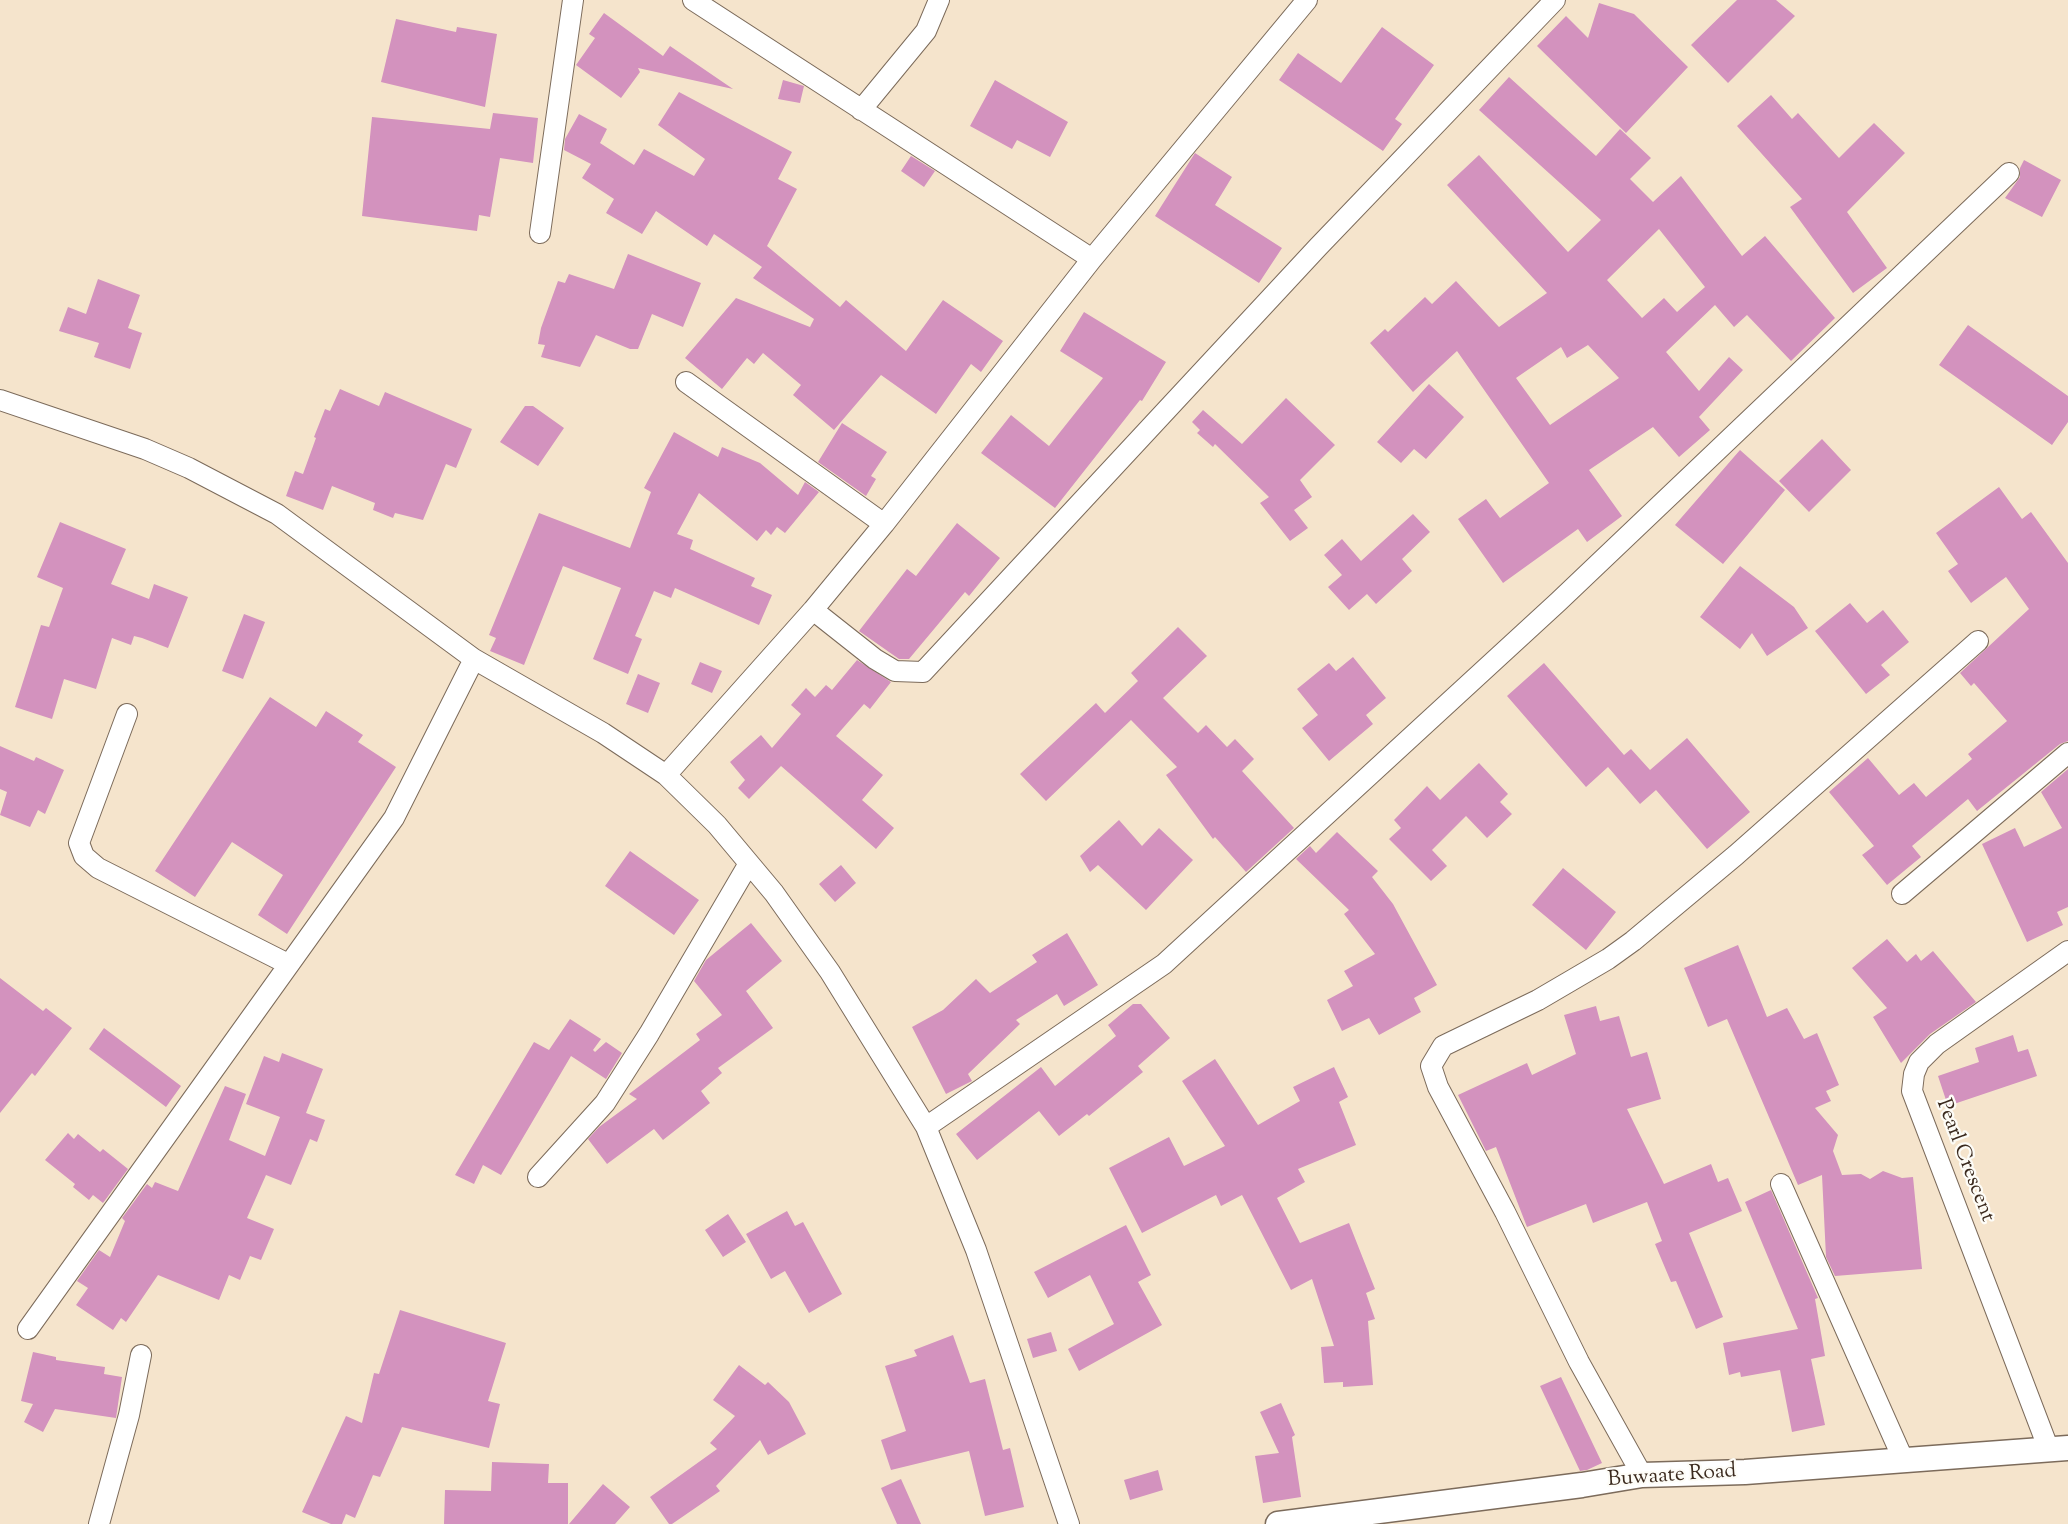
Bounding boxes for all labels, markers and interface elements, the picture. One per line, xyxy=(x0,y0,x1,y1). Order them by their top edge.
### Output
street label: Pearl Crescent xyxy=(1929,1096,1999,1226)
street label: Buwaate Road xyxy=(1607,1460,1737,1494)

